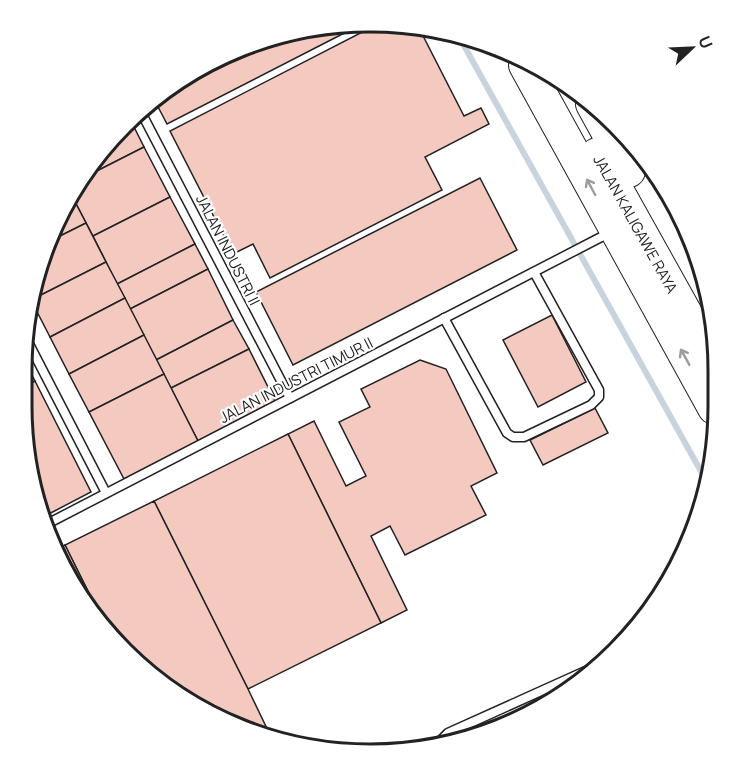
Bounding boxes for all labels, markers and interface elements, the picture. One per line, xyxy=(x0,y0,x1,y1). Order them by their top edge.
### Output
north arrow xyxy=(662,18,722,78)
text: U xyxy=(693,33,718,52)
street label: JALAN KALIGAWE RAYA xyxy=(589,151,683,297)
one-way arrow xyxy=(585,178,596,196)
street label: JALAN INDUSTRI II xyxy=(191,191,265,309)
street label: JALAN INDUSTRI TIMUR II xyxy=(216,332,376,428)
one-way arrow xyxy=(679,349,691,366)

